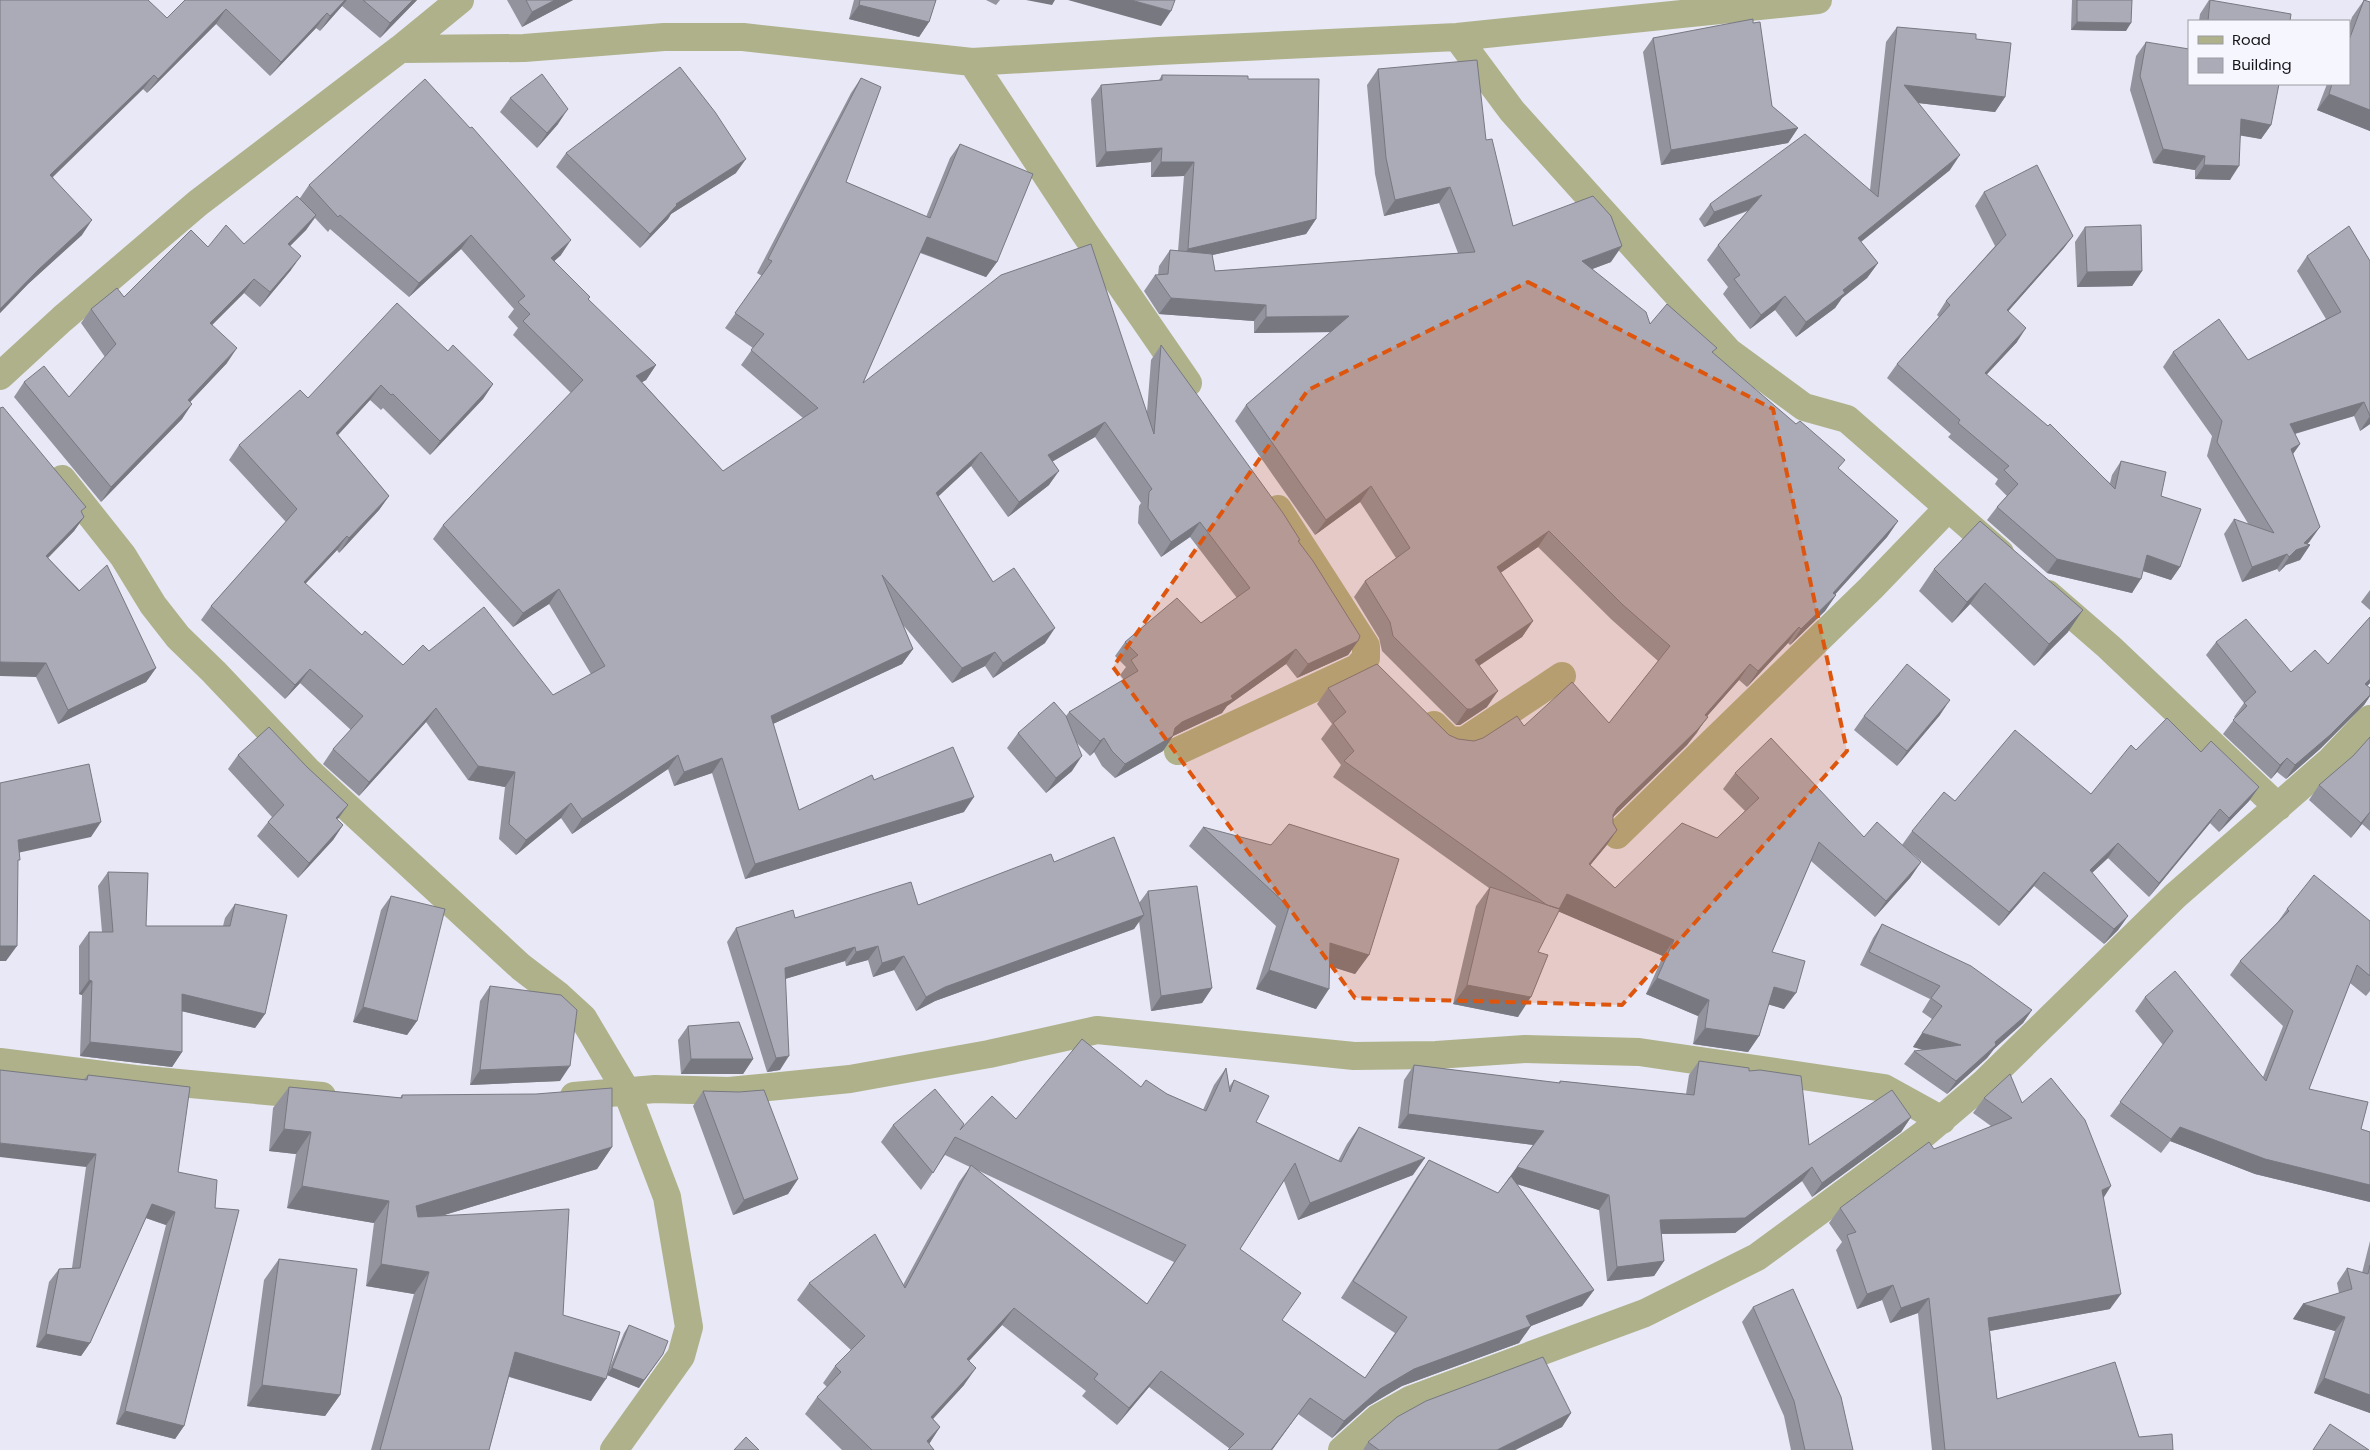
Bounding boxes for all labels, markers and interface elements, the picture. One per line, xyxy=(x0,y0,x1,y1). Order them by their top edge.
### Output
legend xyxy=(2188,20,2350,85)
text: Road xyxy=(2232,29,2271,50)
text: Building xyxy=(2232,54,2292,75)

